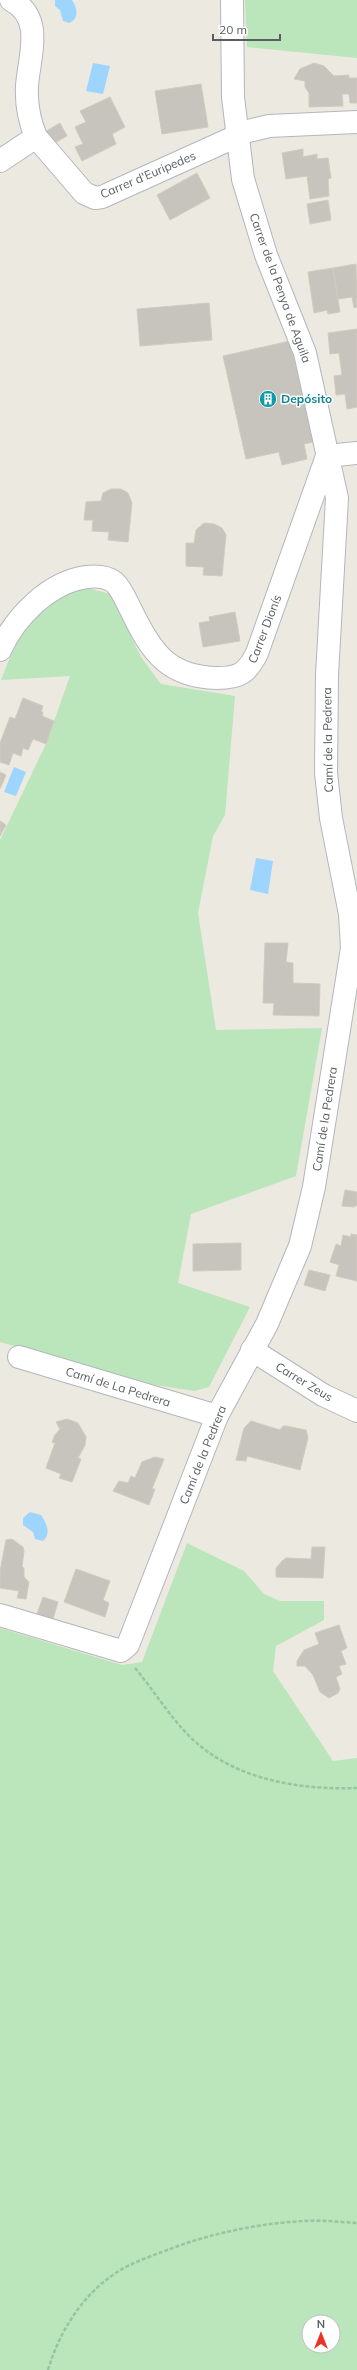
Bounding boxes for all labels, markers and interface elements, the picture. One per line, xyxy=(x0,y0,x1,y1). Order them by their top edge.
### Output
scale bar xyxy=(213,16,280,42)
text: 20 m xyxy=(219,22,247,37)
street label: Carrer d'Euripedes xyxy=(98,148,198,201)
street label: Carrer de la Penya de Aguila xyxy=(246,211,315,365)
building icon: Depósito xyxy=(258,389,278,409)
place label: Depósito xyxy=(281,391,332,406)
street label: Carrer Dionís xyxy=(245,592,285,665)
street label: Camí de la Pedrera xyxy=(319,687,336,793)
street label: Camí de la Pedrera xyxy=(309,1066,340,1172)
street label: Carrer Zeus xyxy=(273,1359,336,1405)
street label: Camí de La Pedrera xyxy=(64,1363,172,1410)
street label: Camí de la Pedrera xyxy=(176,1403,229,1506)
north arrow xyxy=(301,2314,341,2354)
text: N xyxy=(317,2317,325,2331)

